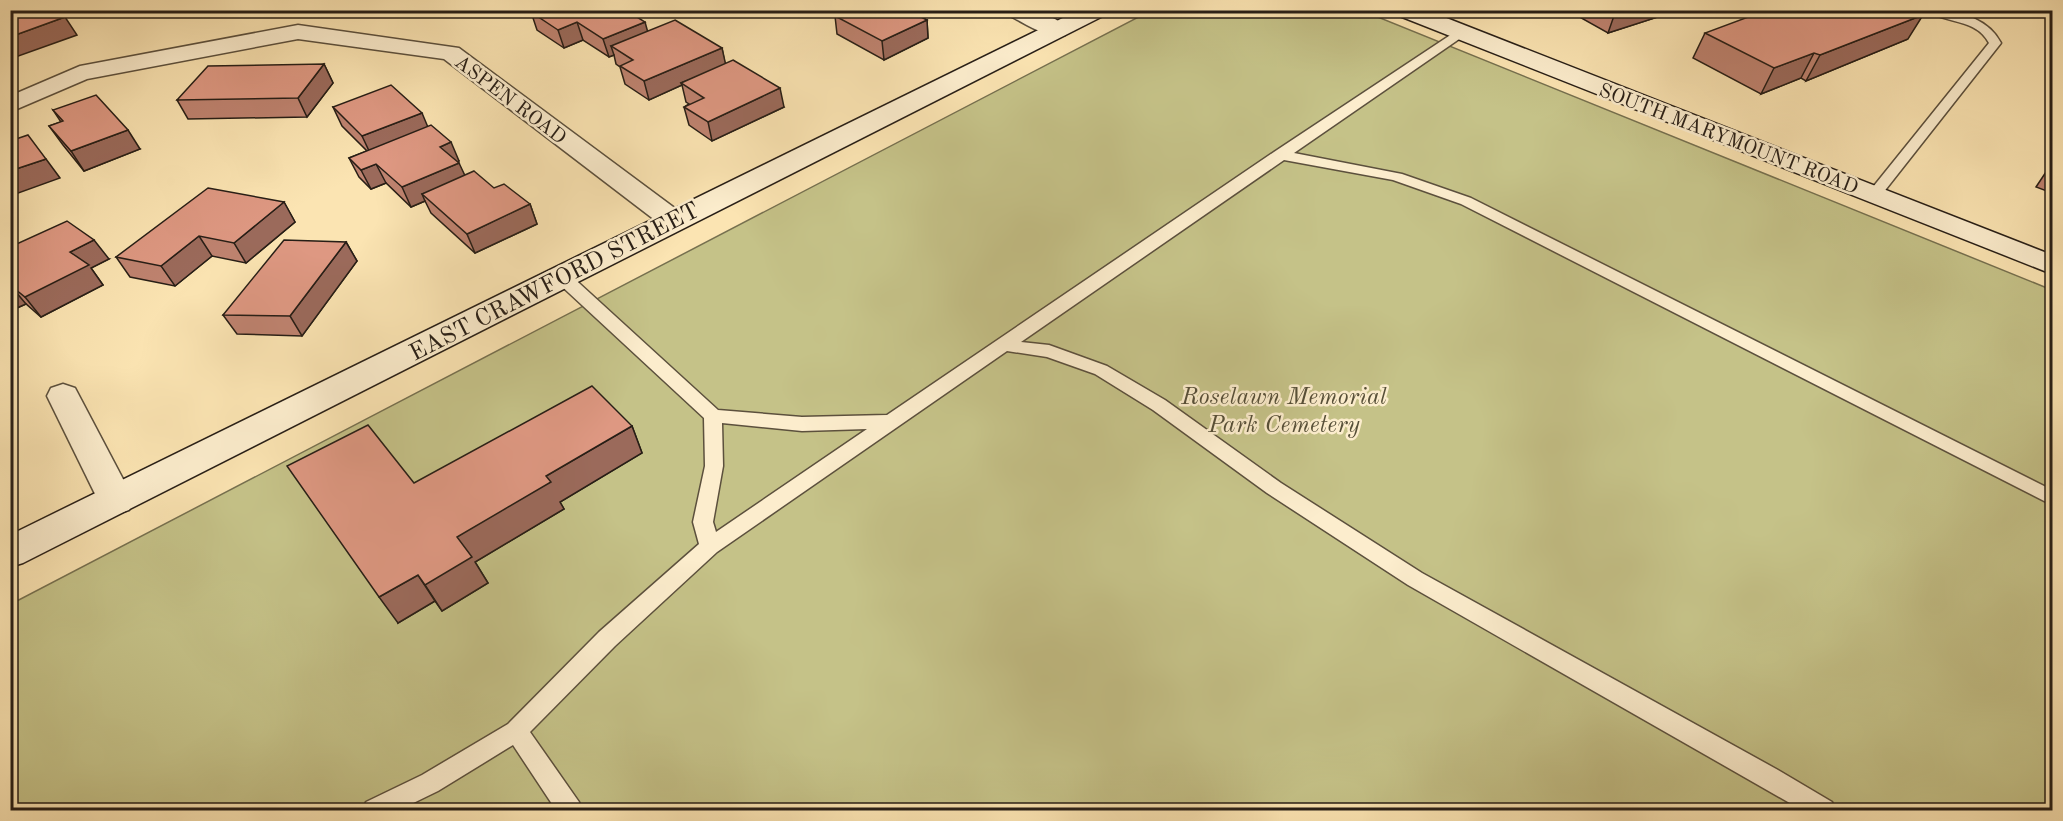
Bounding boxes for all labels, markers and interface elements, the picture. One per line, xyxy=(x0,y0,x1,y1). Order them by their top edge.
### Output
street label: ASPEN ROAD xyxy=(450,52,569,149)
street label: SOUTH MARYMOUNT ROAD xyxy=(1596,81,1861,199)
street label: EAST CRAWFORD STREET xyxy=(406,199,704,367)
park label: Roselawn Memorial Park Cemetery xyxy=(1180,386,1387,438)

